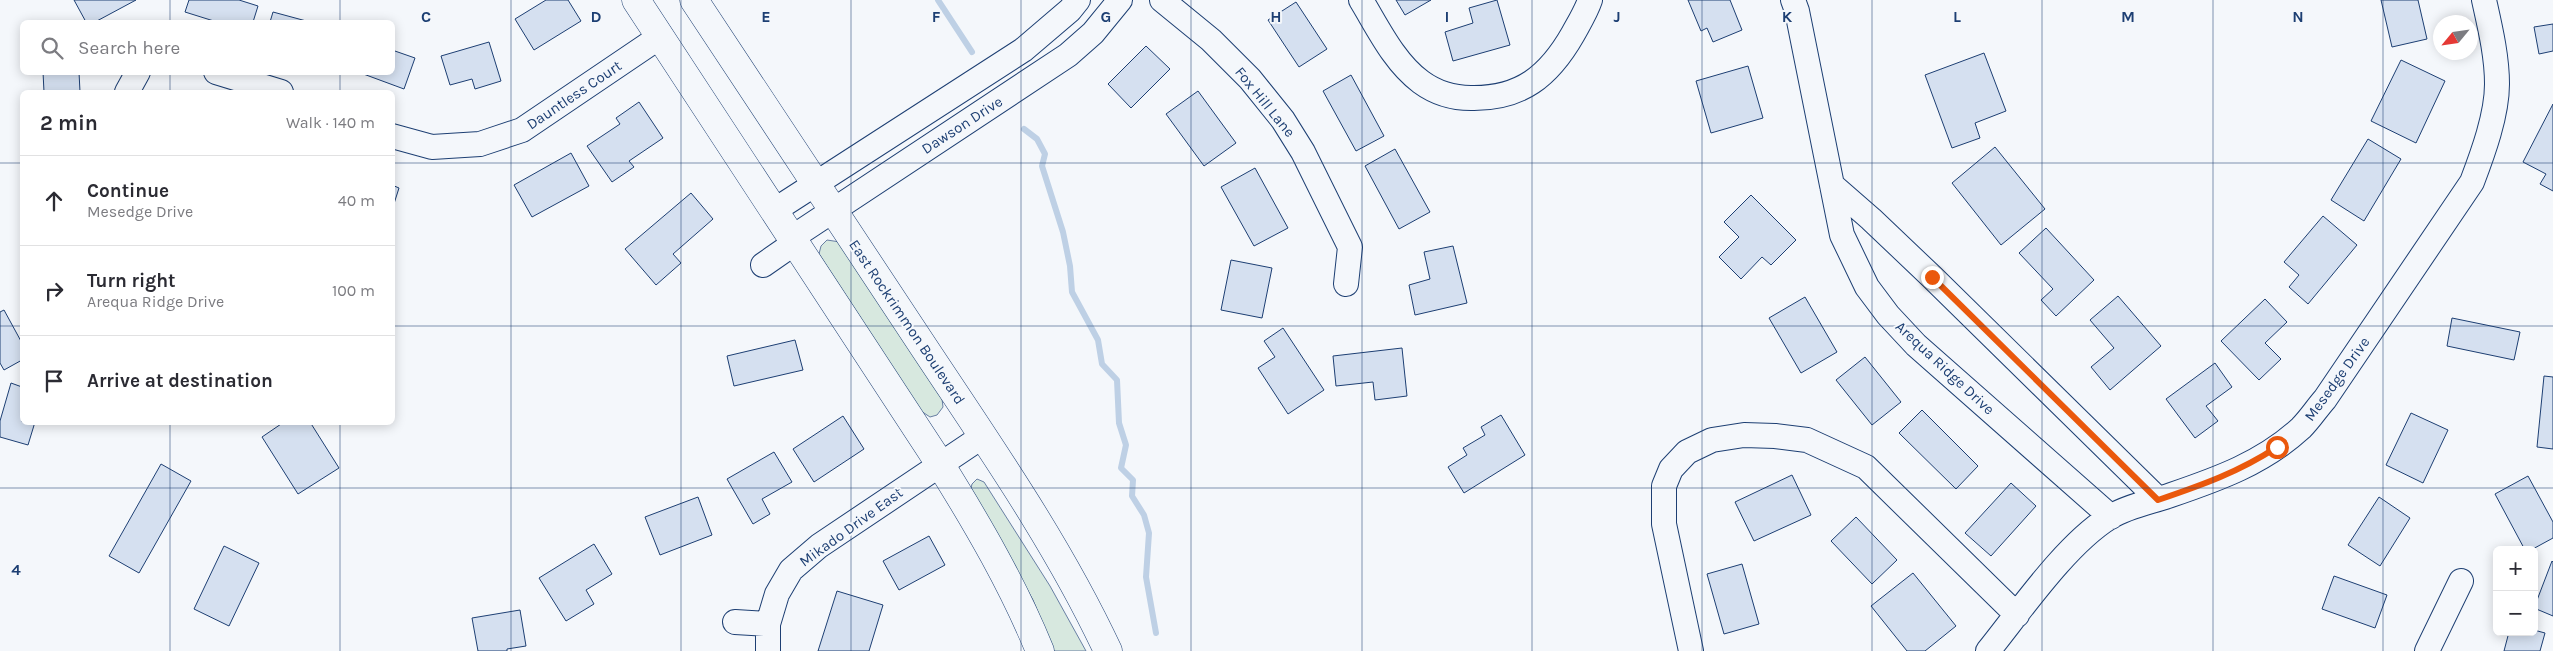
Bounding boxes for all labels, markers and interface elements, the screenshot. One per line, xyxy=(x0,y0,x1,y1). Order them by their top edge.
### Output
text: C xyxy=(421,7,431,26)
text: D xyxy=(591,7,602,26)
text: E xyxy=(761,7,771,26)
text: F xyxy=(932,7,941,26)
text: G xyxy=(1101,7,1111,26)
text: H xyxy=(1270,7,1282,26)
text: I xyxy=(1445,7,1449,26)
text: J xyxy=(1613,7,1621,26)
text: K xyxy=(1782,7,1793,26)
text: L xyxy=(1953,7,1961,26)
text: M xyxy=(2121,7,2135,26)
text: N xyxy=(2292,7,2304,26)
north arrow xyxy=(2433,15,2478,60)
search box xyxy=(20,20,395,75)
icon: search xyxy=(38,34,66,62)
text: Search here xyxy=(78,37,180,59)
street label: Dauntless Court xyxy=(523,56,625,133)
street label: Fox Hill Lane xyxy=(1231,63,1299,141)
street label: Dawson Drive xyxy=(918,92,1006,158)
text: 2 min xyxy=(40,111,98,135)
text: Walk · 140 m xyxy=(286,113,375,132)
text: Continue xyxy=(87,180,169,202)
icon: ahead xyxy=(40,187,68,215)
text: 40 m xyxy=(338,191,375,210)
text: Mesedge Drive xyxy=(87,202,193,221)
street label: East Rockrimmon Boulevard xyxy=(845,236,969,408)
route end xyxy=(1921,266,1944,289)
text: Turn right xyxy=(87,270,176,292)
icon: right xyxy=(40,277,68,305)
text: 100 m xyxy=(332,281,375,300)
text: Arequa Ridge Drive xyxy=(87,292,224,311)
street label: Arequa Ridge Drive xyxy=(1892,318,1998,418)
street label: Mesedge Drive xyxy=(2300,333,2374,425)
icon: arrive xyxy=(40,367,68,395)
text: Arrive at destination xyxy=(87,370,273,392)
route start xyxy=(2266,436,2289,459)
street label: Mikado Drive East xyxy=(796,483,906,571)
map controls xyxy=(2493,546,2538,636)
button: + xyxy=(2493,546,2538,591)
text: 4 xyxy=(11,560,21,579)
button: − xyxy=(2493,591,2538,636)

